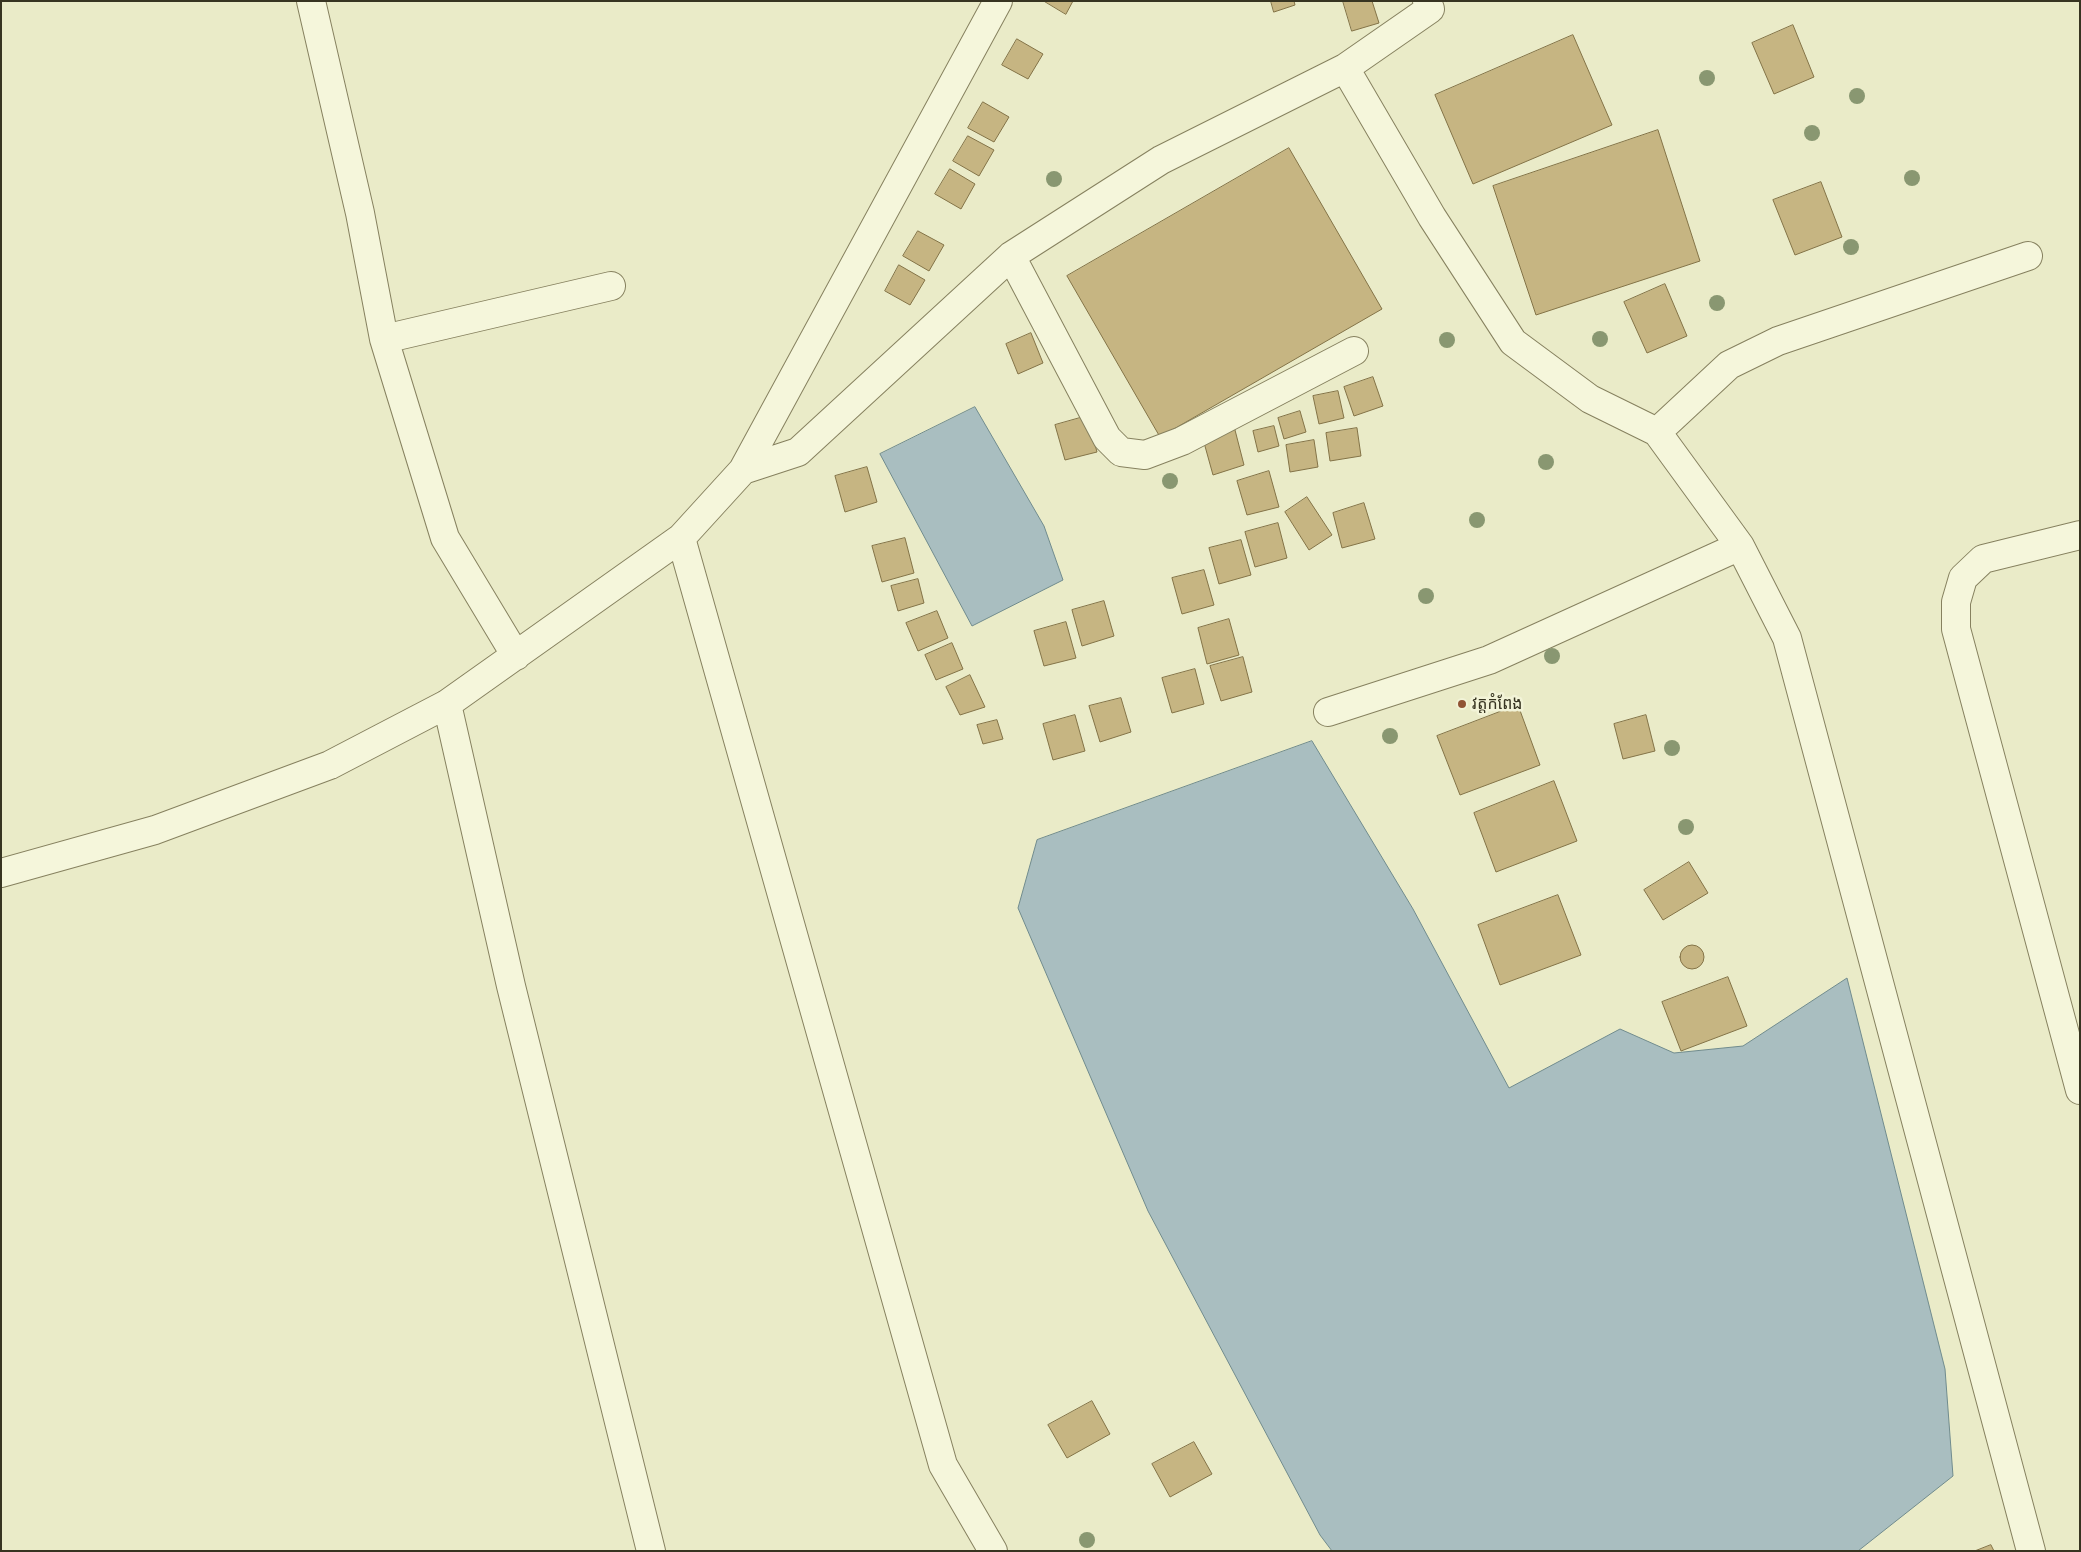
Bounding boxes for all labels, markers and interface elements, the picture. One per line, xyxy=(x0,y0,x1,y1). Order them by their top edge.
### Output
place label: វត្តកំពែង xyxy=(1472,694,1522,714)
marker: វត្តកំពែង xyxy=(1456,698,1468,710)

